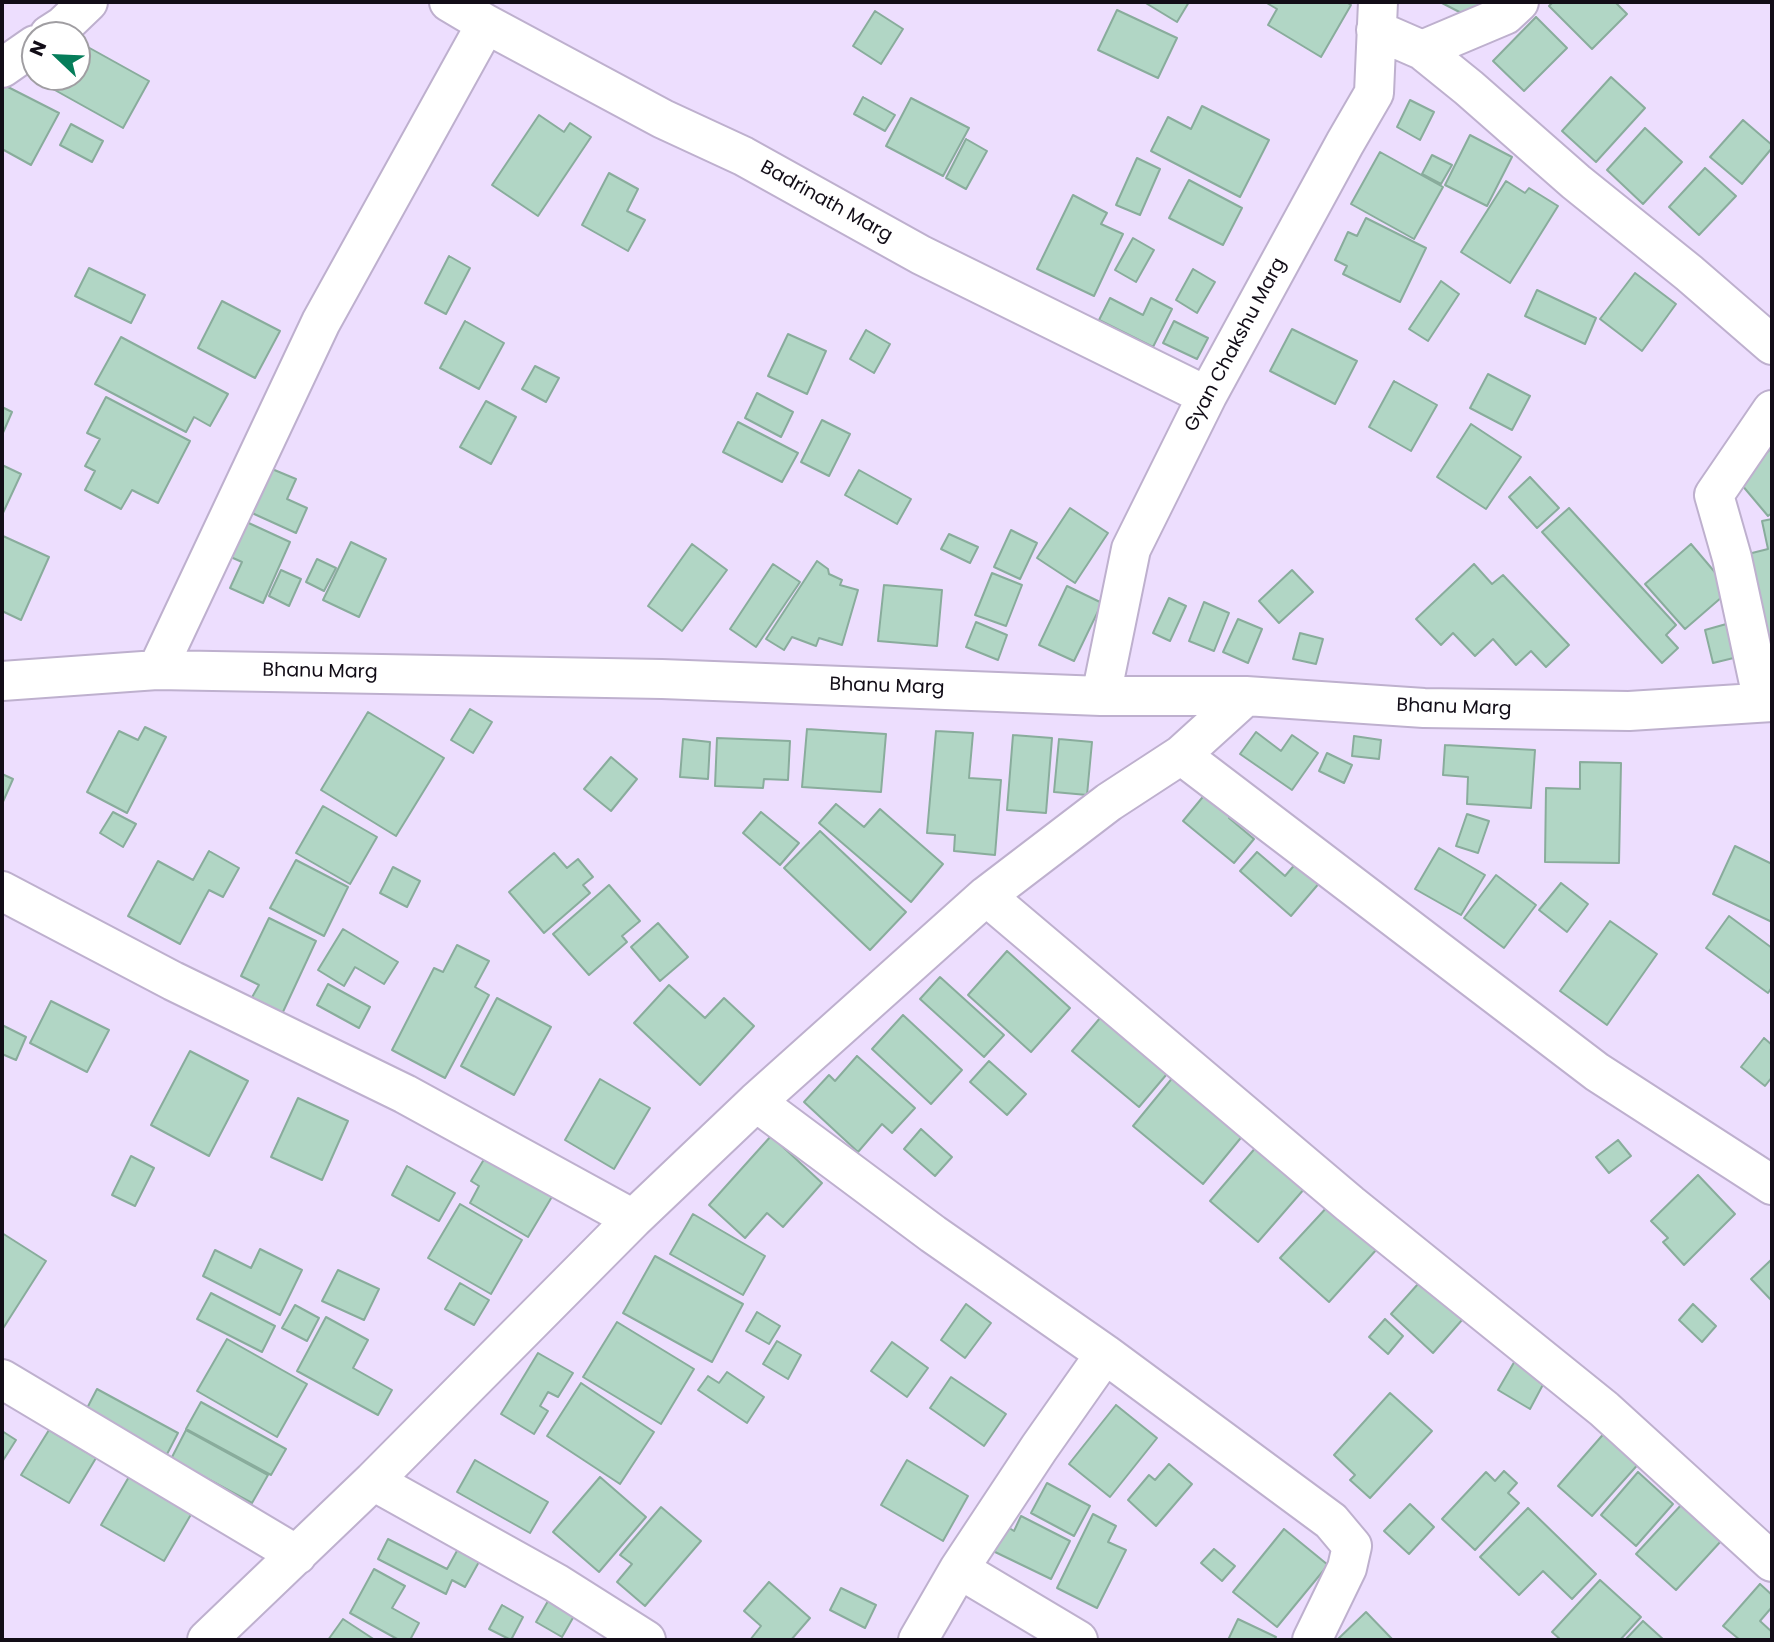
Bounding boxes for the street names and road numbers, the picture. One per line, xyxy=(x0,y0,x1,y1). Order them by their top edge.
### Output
street label: Badrinath Marg xyxy=(756,156,896,248)
street label: Gyan Chakshu Marg xyxy=(1181,254,1291,436)
street label: Bhanu Marg xyxy=(262,660,378,684)
street label: Bhanu Marg xyxy=(829,674,945,700)
street label: Bhanu Marg xyxy=(1396,695,1512,721)

